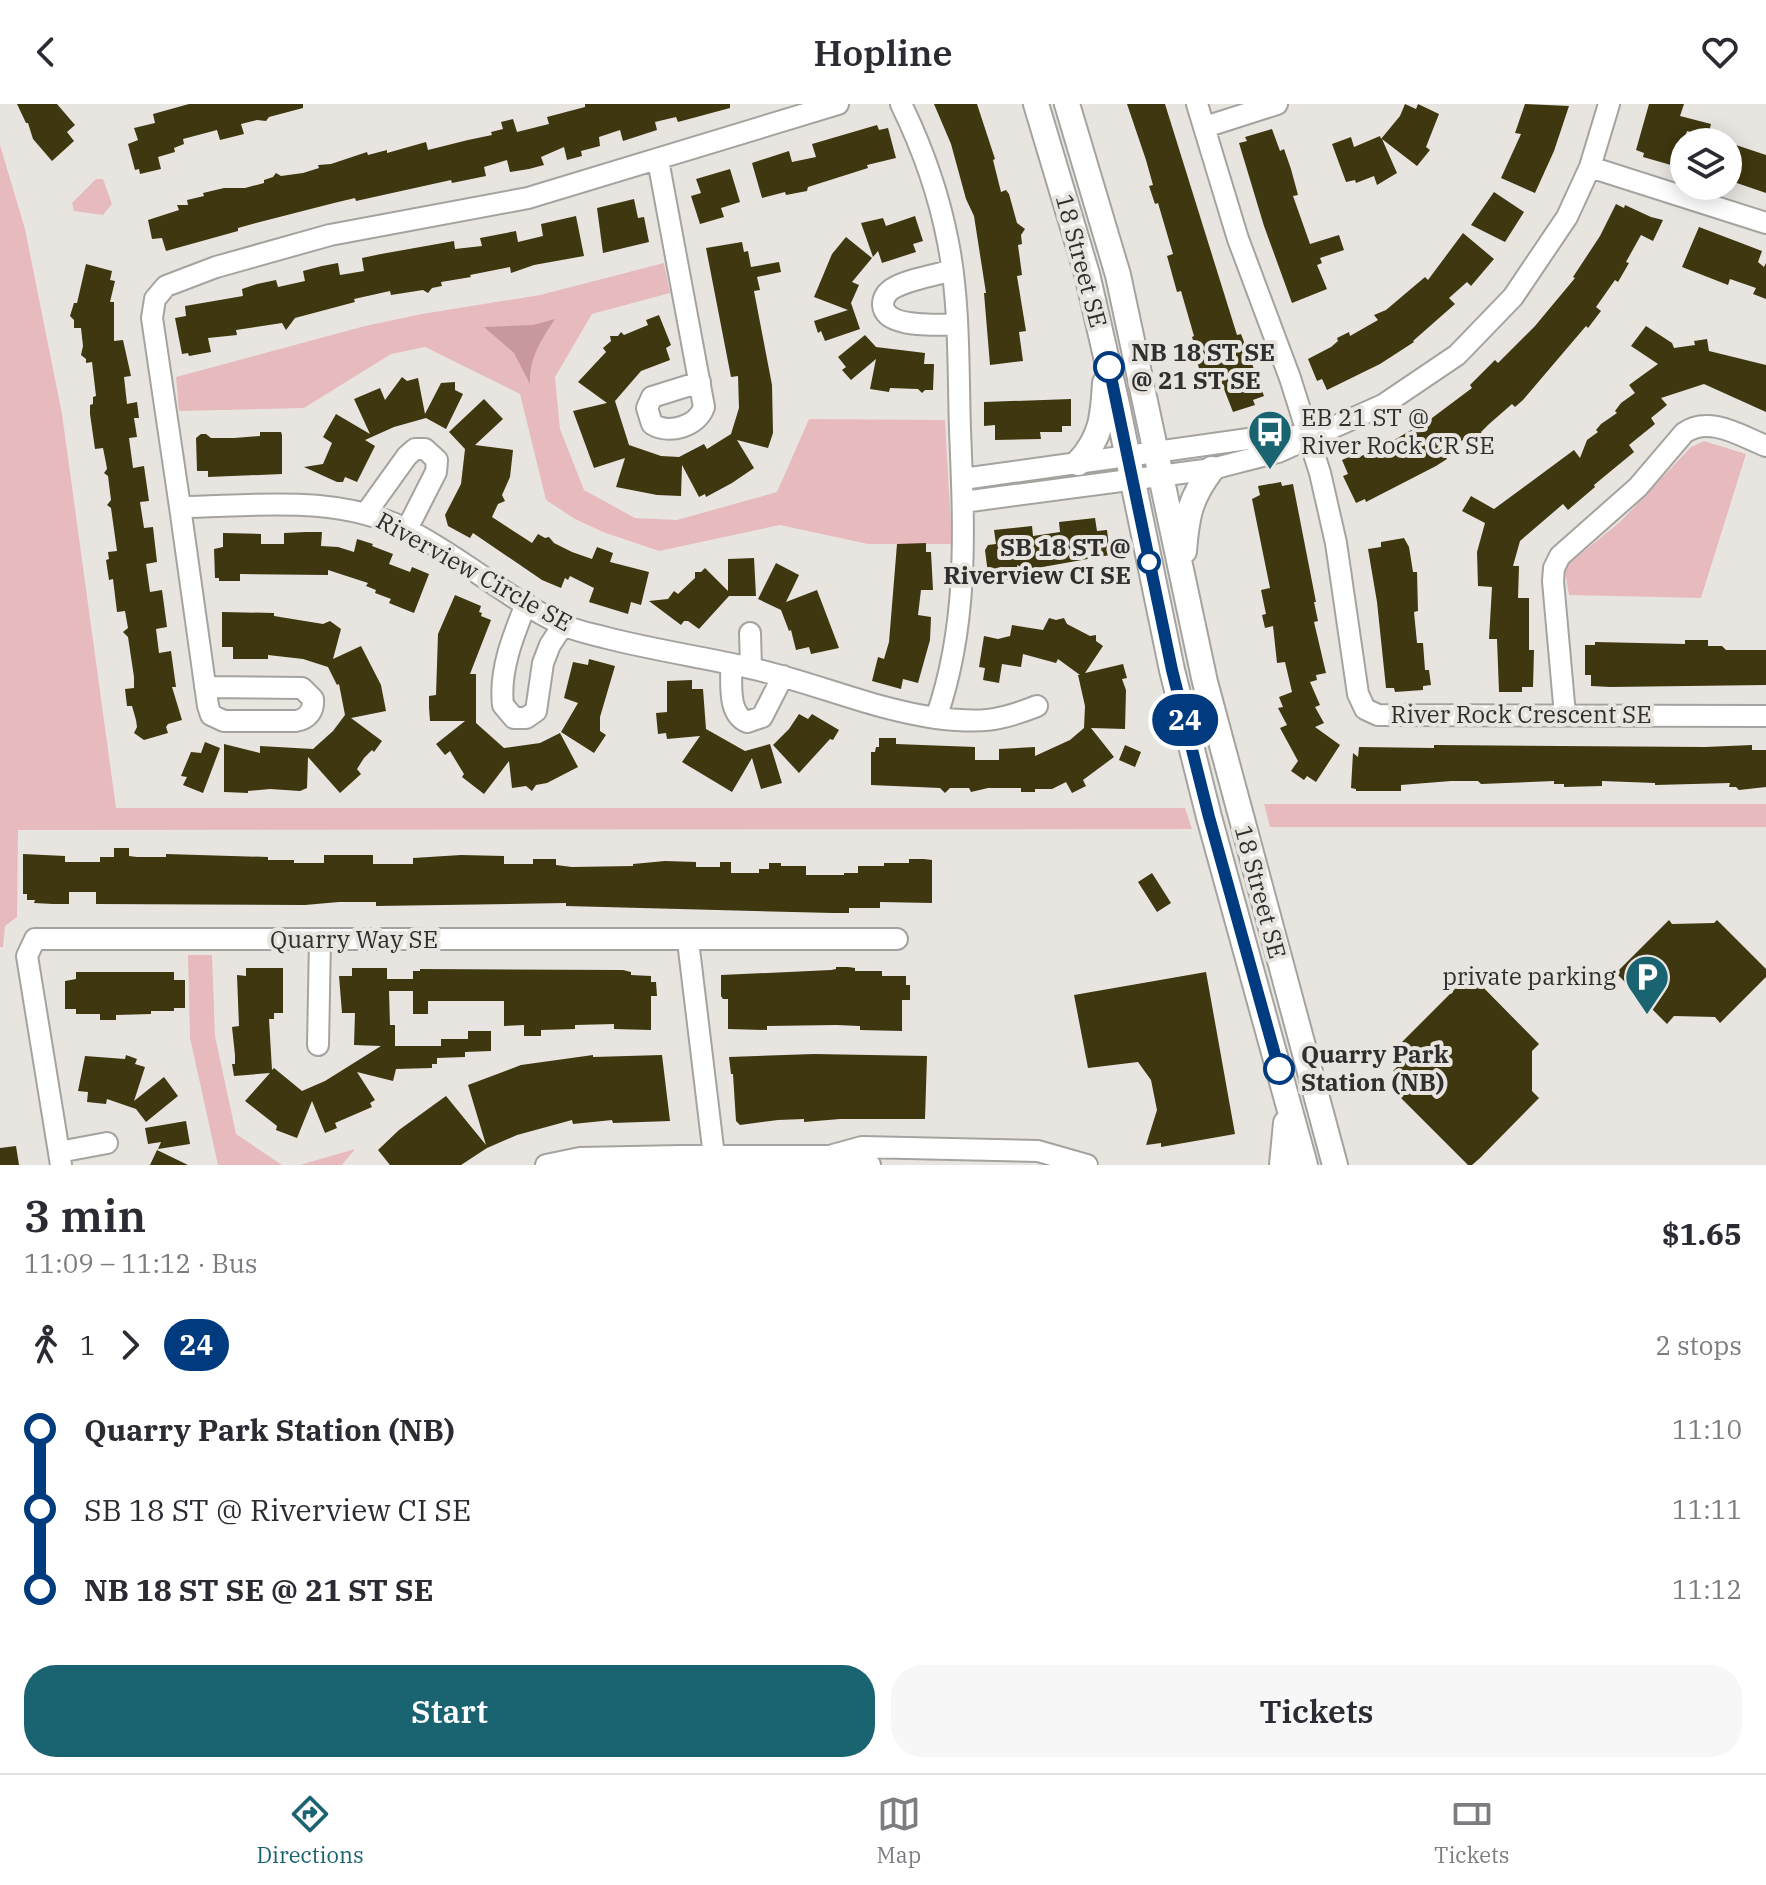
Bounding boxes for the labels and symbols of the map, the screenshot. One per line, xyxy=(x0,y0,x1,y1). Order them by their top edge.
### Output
street label: 18 Street SE xyxy=(1049,191,1115,331)
place label: NB 18 ST SE @ 21 ST SE xyxy=(1131,336,1275,396)
marker: NB 18 ST SE @ 21 ST SE xyxy=(1094,352,1124,382)
place label: EB 21 ST @ River Rock CR SE xyxy=(1301,401,1495,461)
bus stop icon: EB 21 ST @ River Rock CR SE xyxy=(1246,408,1294,471)
street label: Riverview Circle SE xyxy=(371,504,578,638)
place label: SB 18 ST @ Riverview CI SE xyxy=(943,531,1131,591)
marker: SB 18 ST @ Riverview CI SE xyxy=(1138,551,1160,573)
line badge: 24 xyxy=(1149,694,1221,746)
street label: River Rock Crescent SE xyxy=(1390,698,1652,730)
street label: 18 Street SE xyxy=(1228,822,1294,962)
street label: Quarry Way SE xyxy=(270,923,438,955)
parking icon: private parking xyxy=(1623,953,1671,1016)
place label: private parking xyxy=(1442,960,1616,992)
place label: Quarry Park Station (NB) xyxy=(1301,1038,1449,1098)
marker: Quarry Park Station (NB) xyxy=(1264,1054,1294,1084)

